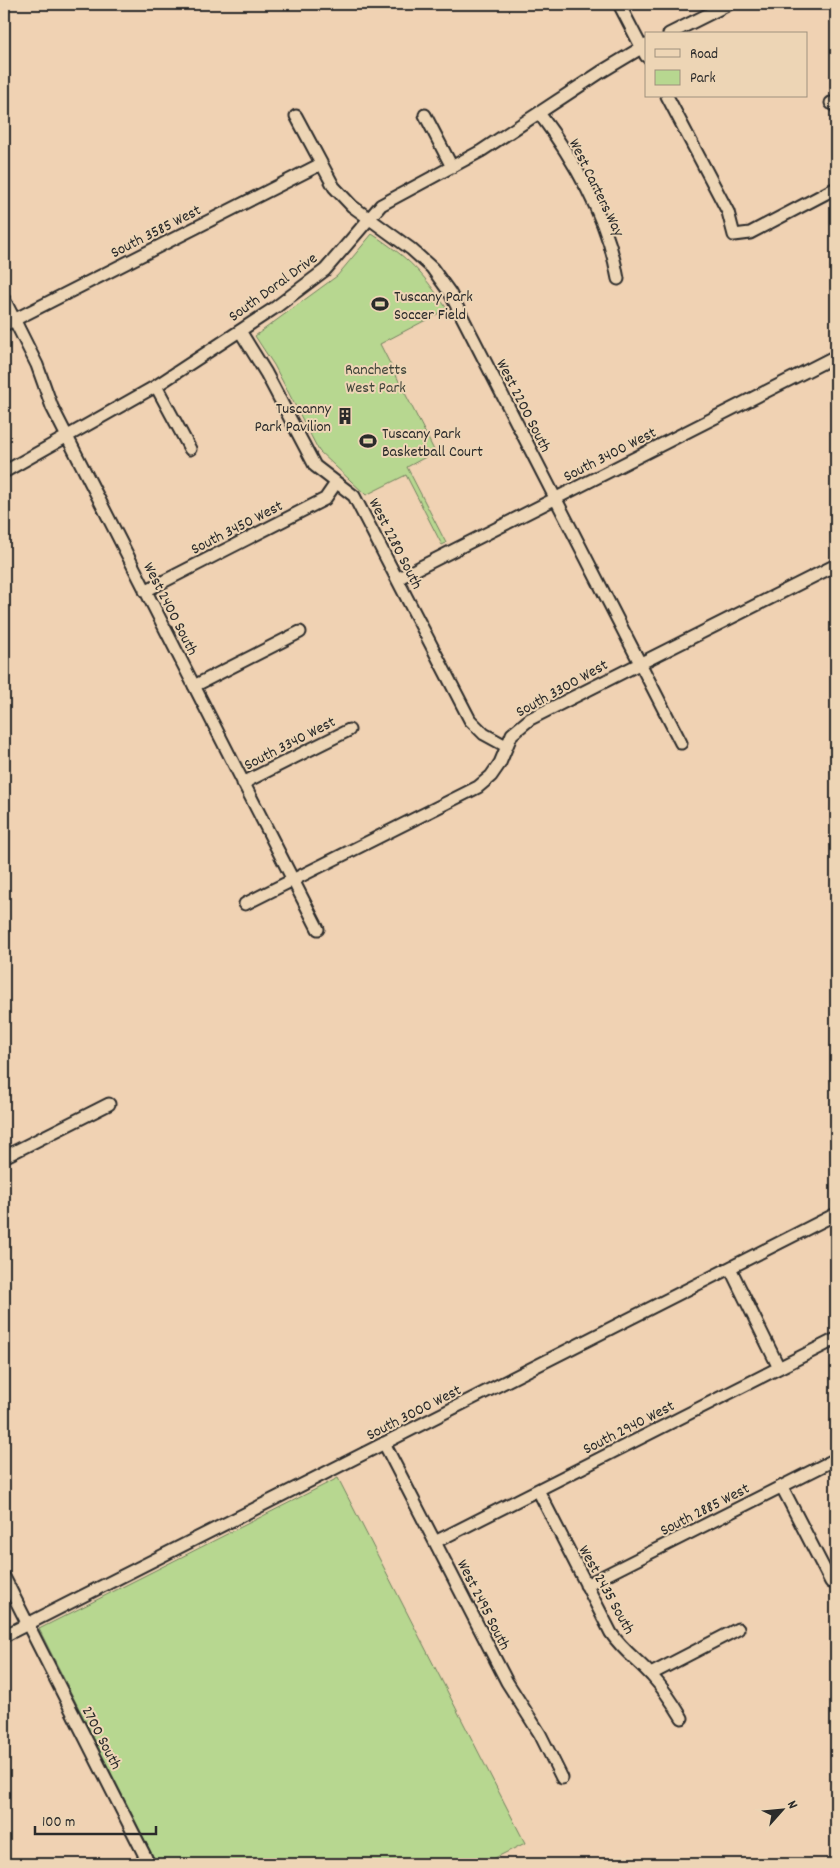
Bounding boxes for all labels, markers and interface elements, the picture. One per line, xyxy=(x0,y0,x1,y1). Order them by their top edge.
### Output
legend xyxy=(645,32,808,98)
text: Road xyxy=(690,44,718,66)
text: Park xyxy=(690,68,716,90)
street label: West Carters Way xyxy=(562,135,630,241)
street label: South 3585 West xyxy=(107,200,205,265)
street label: South Doral Drive xyxy=(224,248,323,328)
place label: Tuscany Park Soccer Field xyxy=(394,286,473,327)
sports icon: Tuscany Park Soccer Field xyxy=(370,294,390,314)
street label: West 2200 South xyxy=(489,356,556,457)
park label: Ranchetts West Park xyxy=(345,359,407,400)
place label: Tuscanny Park Pavilion xyxy=(254,398,332,439)
building icon: Tuscanny Park Pavilion xyxy=(335,406,355,426)
street label: South 3400 West xyxy=(560,422,661,489)
place label: Tuscany Park Basketball Court xyxy=(382,423,483,464)
sports icon: Tuscany Park Basketball Court xyxy=(358,431,378,451)
street label: South 3450 West xyxy=(187,495,287,561)
street label: West 2280 South xyxy=(362,495,428,594)
street label: West 2400 South xyxy=(136,559,203,660)
street label: South 3300 West xyxy=(512,654,613,724)
street label: South 3340 West xyxy=(240,711,340,777)
street label: South 3000 West xyxy=(363,1379,466,1447)
street label: South 2940 West xyxy=(579,1395,679,1461)
street label: South 2885 West xyxy=(656,1478,754,1543)
street label: West 2435 South xyxy=(572,1542,640,1639)
street label: West 2495 South xyxy=(450,1556,515,1654)
street label: 2700 South xyxy=(75,1702,127,1774)
north arrow xyxy=(758,1786,808,1836)
text: N xyxy=(781,1797,802,1813)
scale bar xyxy=(35,1803,156,1835)
text: 100 m xyxy=(42,1812,75,1834)

